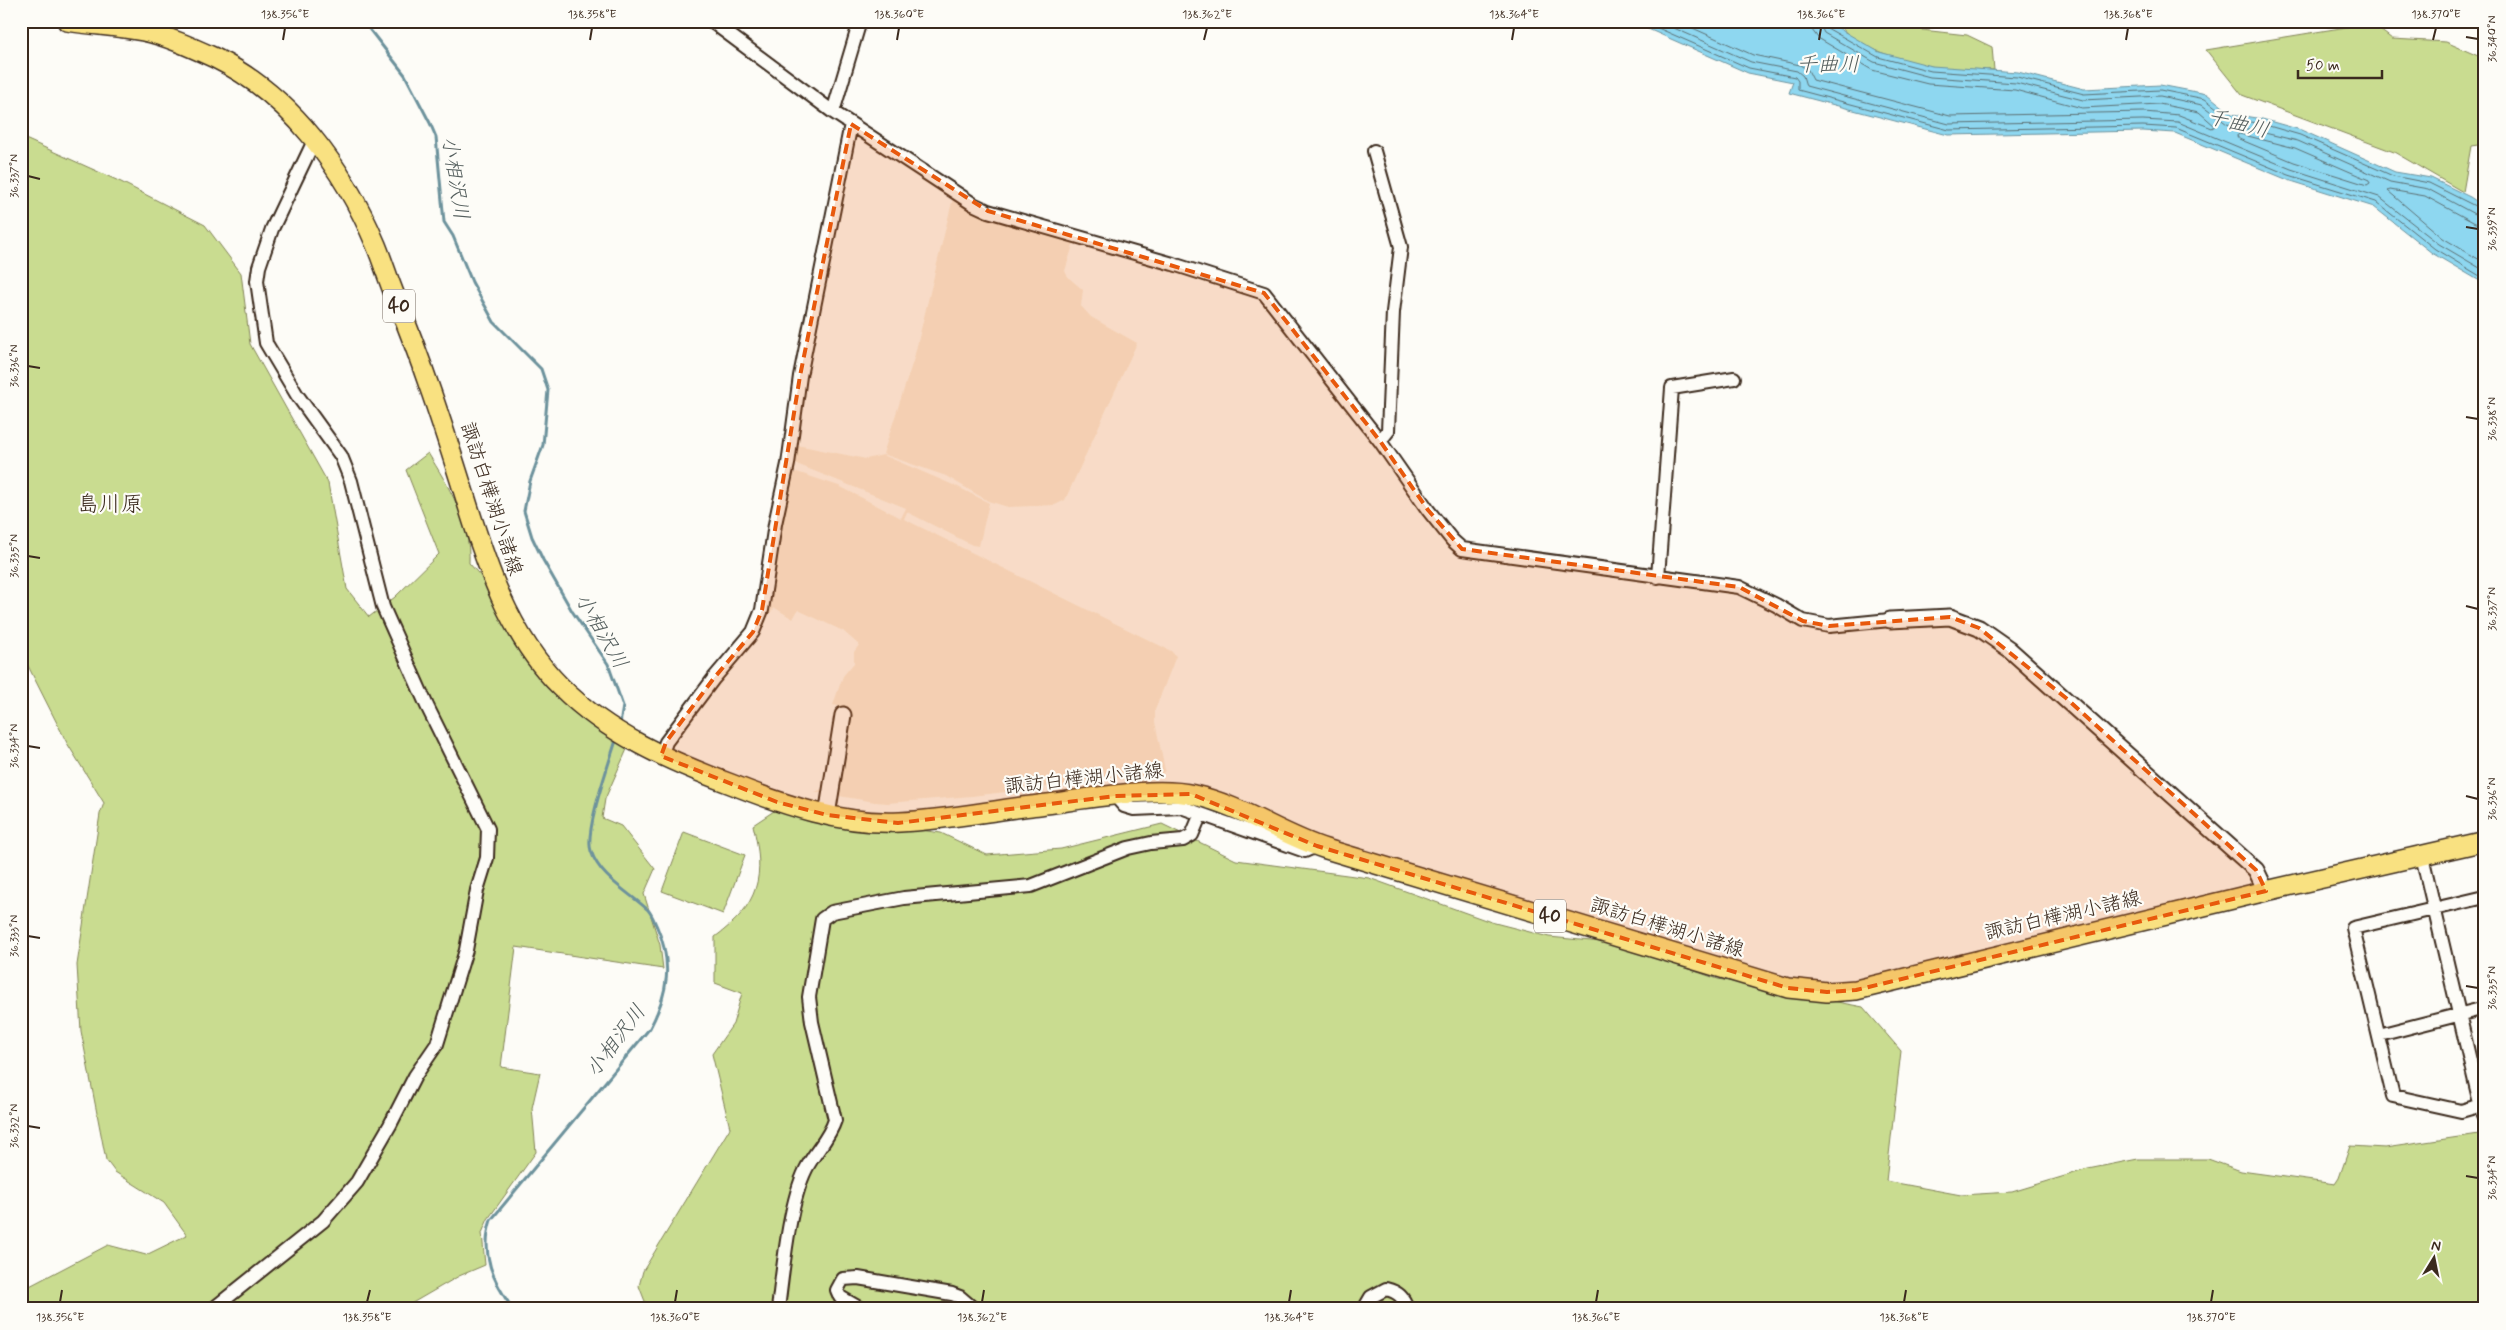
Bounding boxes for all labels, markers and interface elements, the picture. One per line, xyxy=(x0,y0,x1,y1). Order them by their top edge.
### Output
text: 138.356°E xyxy=(261,7,309,23)
text: 138.358°E xyxy=(567,7,617,23)
text: 138.360°E xyxy=(874,7,924,23)
text: 138.362°E xyxy=(1182,7,1232,23)
text: 138.364°E xyxy=(1489,7,1539,23)
text: 138.366°E xyxy=(1797,7,1845,23)
text: 138.368°E xyxy=(2103,7,2153,23)
text: 138.370°E xyxy=(2411,7,2461,23)
text: 36.340°N xyxy=(2485,16,2501,62)
scale bar xyxy=(2298,48,2382,80)
water label: 千曲川 xyxy=(1797,51,1860,79)
text: 50 m xyxy=(2306,56,2340,76)
water label: 千曲川 xyxy=(2204,103,2272,145)
water label: 小相沢川 xyxy=(435,134,475,222)
text: 36.337°N xyxy=(7,154,23,198)
text: 36.339°N xyxy=(2485,207,2501,251)
road number: 40 xyxy=(383,290,415,322)
text: 36.336°N xyxy=(7,344,23,388)
text: 36.338°N xyxy=(2485,397,2501,441)
street label: 諏訪白樺湖小諸線 xyxy=(453,419,529,579)
district label: 島川原 xyxy=(77,491,143,519)
text: 36.335°N xyxy=(7,534,23,578)
text: 36.337°N xyxy=(2485,587,2501,631)
water label: 小相沢川 xyxy=(568,588,634,674)
text: 36.334°N xyxy=(7,724,23,768)
street label: 諏訪白樺湖小諸線 xyxy=(1003,757,1165,801)
text: 36.336°N xyxy=(2485,777,2501,821)
street label: 諏訪白樺湖小諸線 xyxy=(1982,885,2144,947)
street label: 諏訪白樺湖小諸線 xyxy=(1587,892,1747,964)
road number: 40 xyxy=(1534,899,1566,932)
text: 36.333°N xyxy=(7,915,23,957)
text: 36.335°N xyxy=(2485,966,2501,1010)
water label: 小相沢川 xyxy=(580,999,652,1083)
text: 36.332°N xyxy=(7,1104,23,1148)
text: 36.334°N xyxy=(2485,1156,2501,1200)
north arrow xyxy=(2408,1232,2458,1282)
text: N xyxy=(2430,1237,2442,1256)
text: 138.356°E xyxy=(36,1310,84,1326)
text: 138.358°E xyxy=(342,1310,392,1326)
text: 138.360°E xyxy=(650,1310,700,1326)
text: 138.362°E xyxy=(957,1310,1007,1326)
text: 138.364°E xyxy=(1264,1310,1314,1326)
text: 138.366°E xyxy=(1572,1310,1620,1326)
text: 138.368°E xyxy=(1879,1310,1929,1326)
text: 138.370°E xyxy=(2186,1310,2236,1326)

